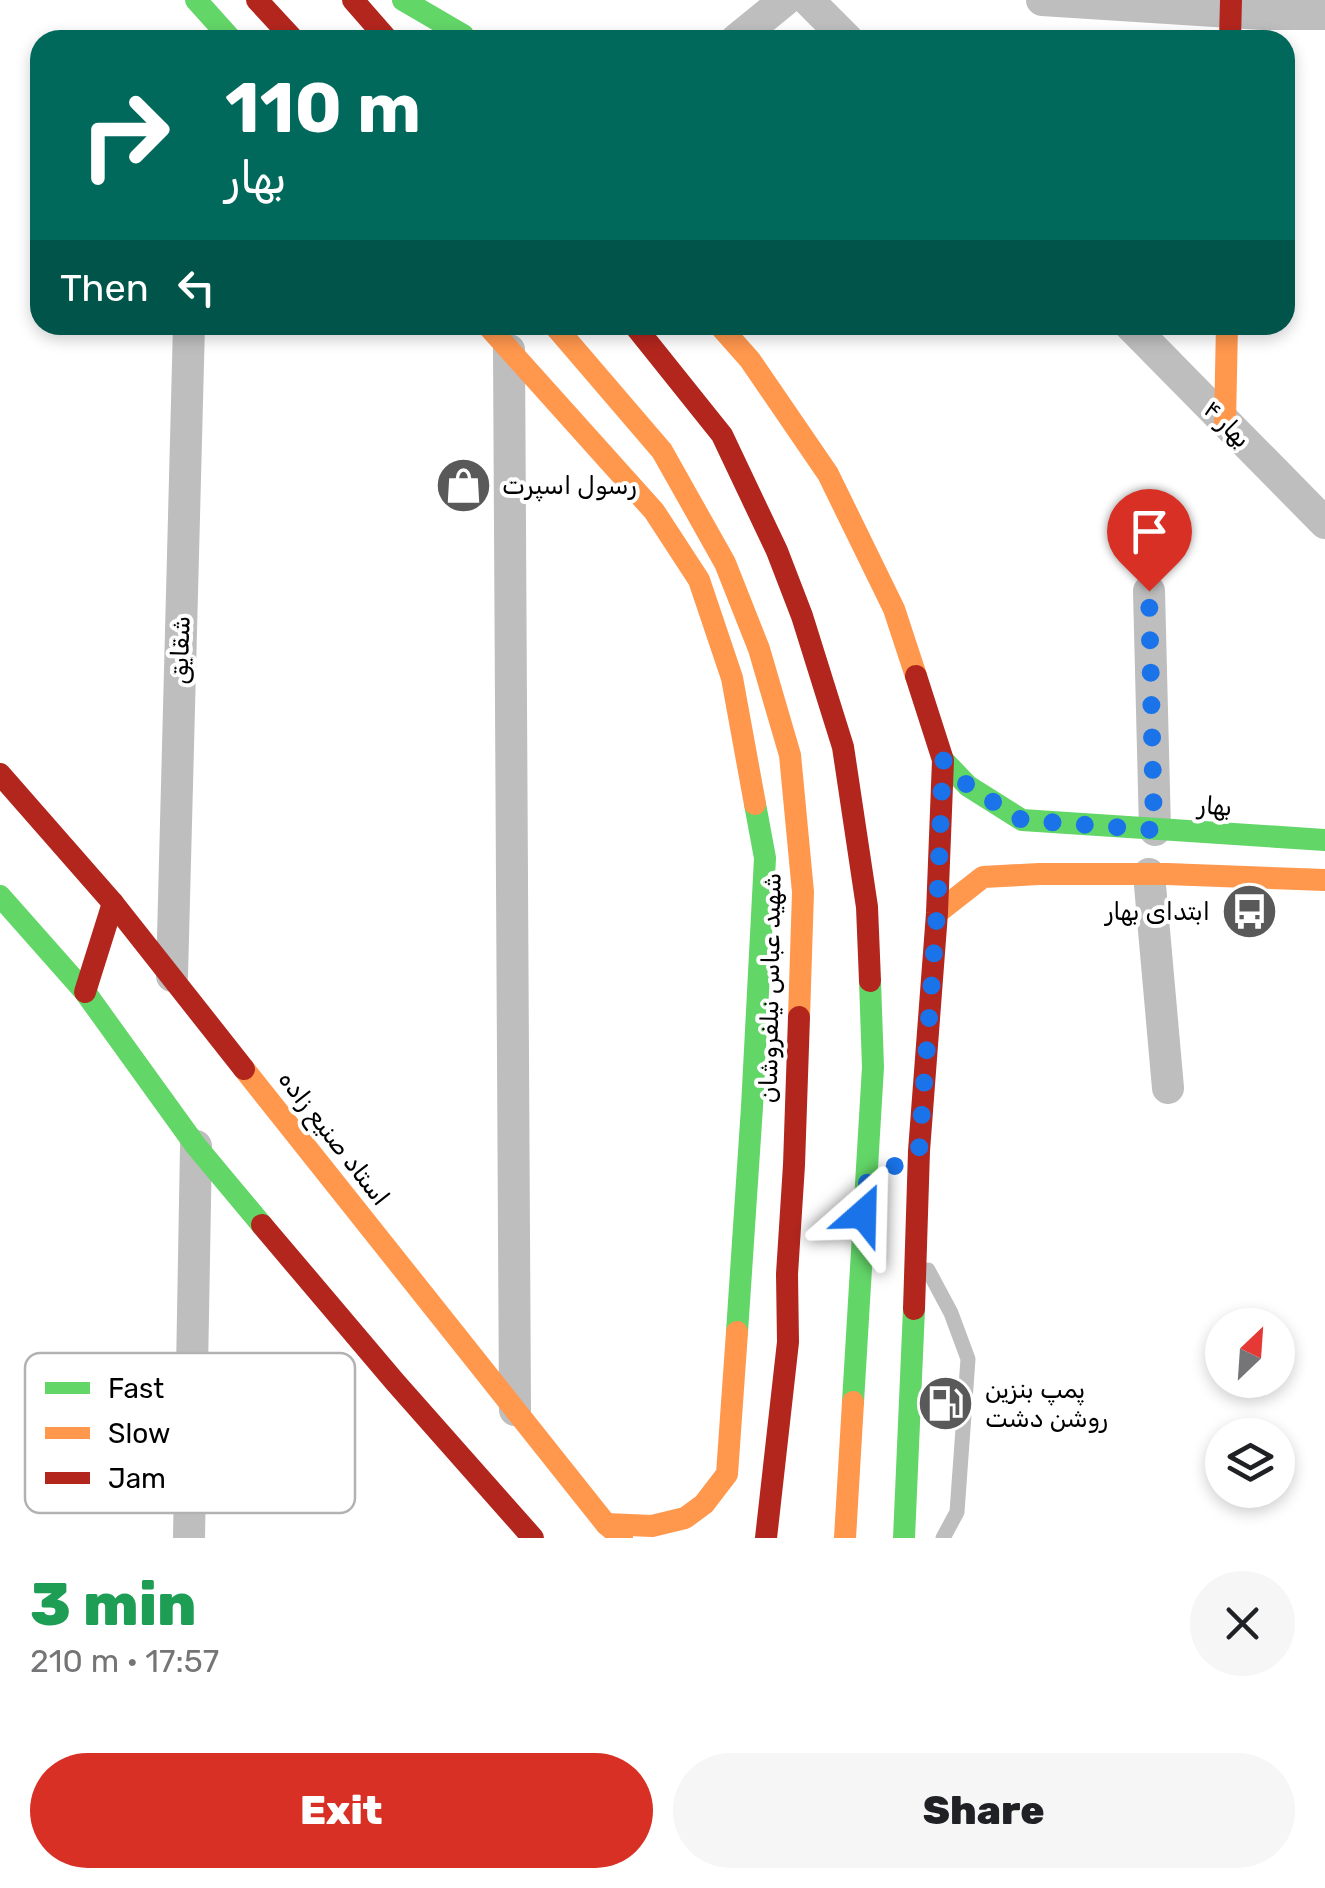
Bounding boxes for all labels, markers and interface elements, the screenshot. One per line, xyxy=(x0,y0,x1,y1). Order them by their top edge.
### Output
text: 110 m xyxy=(225,67,421,150)
icon: right xyxy=(60,70,190,200)
text: بهار xyxy=(225,151,287,204)
icon: left xyxy=(169,260,224,315)
text: Then xyxy=(60,265,149,311)
street label: بهار ۴ xyxy=(1198,395,1256,453)
shop icon: رسول اسپرت xyxy=(433,455,493,515)
place label: رسول اسپرت xyxy=(502,471,637,502)
pin xyxy=(1107,489,1192,592)
icon: arrive xyxy=(1122,504,1177,559)
street label: شقایق xyxy=(164,615,197,685)
street label: بهار xyxy=(1195,790,1233,822)
street label: شهید عباس نیلفروشان xyxy=(753,872,787,1104)
bus stop icon: ابتدای بهار xyxy=(1219,881,1279,941)
place label: ابتدای بهار xyxy=(1103,897,1210,926)
street label: استاد صنیع زاده xyxy=(270,1065,396,1213)
position arrow xyxy=(811,1162,915,1266)
north arrow xyxy=(1205,1308,1295,1398)
map controls xyxy=(1205,1308,1295,1508)
legend xyxy=(25,1353,355,1513)
text: Fast xyxy=(108,1372,164,1405)
fuel station icon: پمپ بنزین روشن دشت xyxy=(916,1373,976,1433)
place label: پمپ بنزین روشن دشت xyxy=(985,1375,1108,1433)
text: Slow xyxy=(108,1417,170,1450)
button: layers xyxy=(1205,1418,1295,1508)
text: Jam xyxy=(108,1462,166,1495)
text: 3 min xyxy=(30,1569,196,1640)
button: close xyxy=(1190,1571,1295,1676)
text: 210 m · 17:57 xyxy=(30,1642,219,1680)
button: Exit xyxy=(30,1753,653,1868)
button: Share xyxy=(673,1753,1295,1868)

